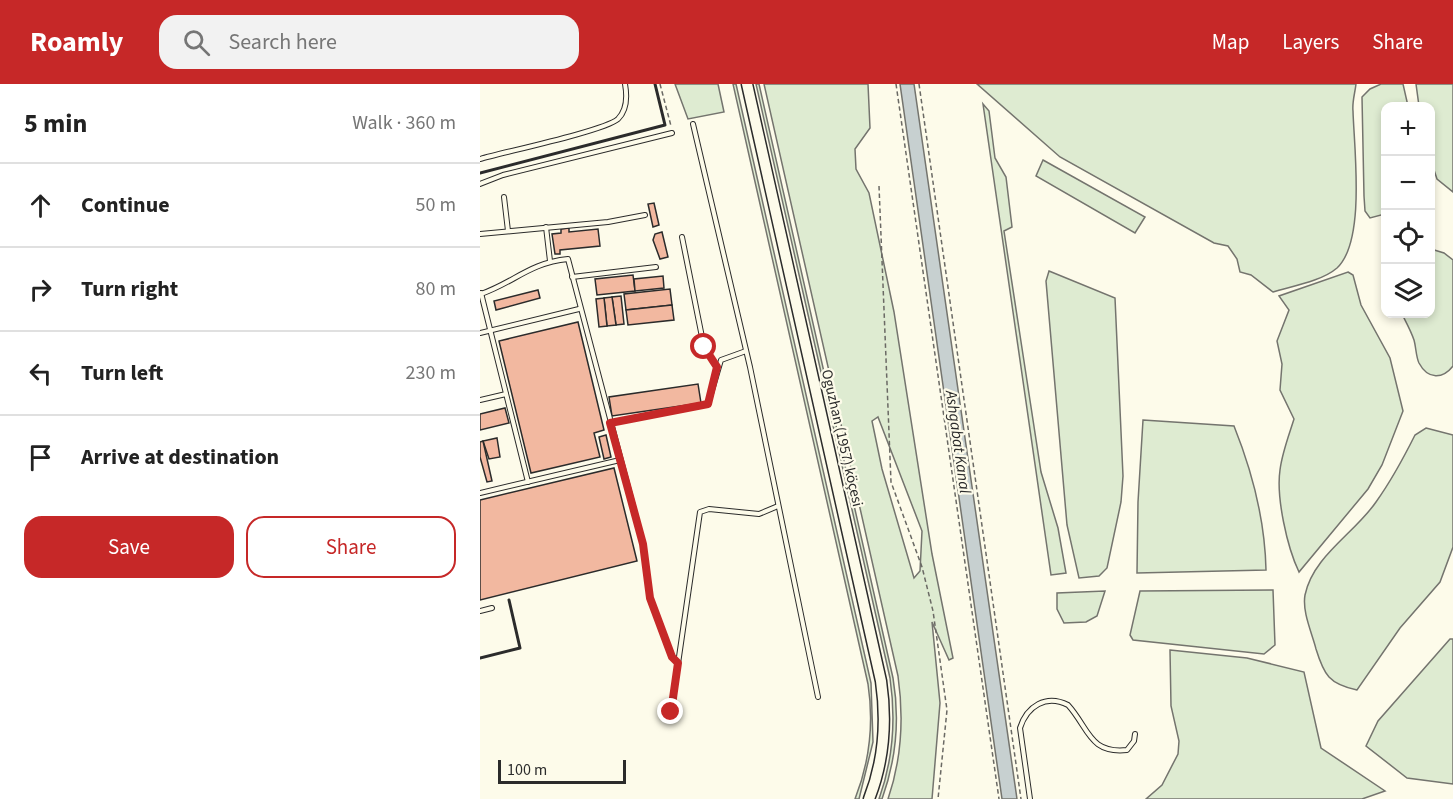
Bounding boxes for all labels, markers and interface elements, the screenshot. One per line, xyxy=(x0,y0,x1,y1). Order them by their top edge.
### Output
search box xyxy=(159,15,579,69)
text: Roamly xyxy=(30,22,123,62)
icon: search xyxy=(180,26,213,59)
text: Search here xyxy=(228,26,337,58)
text: Map xyxy=(1212,27,1249,57)
text: Layers xyxy=(1282,27,1339,57)
text: Share xyxy=(1372,27,1423,57)
map controls xyxy=(1381,102,1435,318)
button: + xyxy=(1381,102,1435,156)
text: 5 min xyxy=(24,105,87,142)
text: Walk · 360 m xyxy=(352,109,456,137)
button: − xyxy=(1381,156,1435,210)
icon: ahead xyxy=(24,189,57,222)
text: Continue xyxy=(81,189,170,221)
text: 50 m xyxy=(416,191,456,219)
button: locate xyxy=(1381,210,1435,264)
button: layers xyxy=(1381,264,1435,318)
icon: right xyxy=(24,273,57,306)
text: Turn right xyxy=(81,273,178,305)
text: 80 m xyxy=(416,275,456,303)
route start xyxy=(690,333,716,359)
icon: left xyxy=(24,357,57,390)
text: Turn left xyxy=(81,357,163,389)
text: 230 m xyxy=(406,359,456,387)
street label: Oguzhan (1957) köçesi xyxy=(816,367,868,509)
water label: Ashgabat Kanal xyxy=(940,388,976,495)
icon: arrive xyxy=(24,441,57,474)
text: Arrive at destination xyxy=(81,441,279,473)
button: Save xyxy=(24,516,234,578)
button: Share xyxy=(246,516,456,578)
route end xyxy=(657,698,683,724)
scale bar xyxy=(498,757,626,784)
text: 100 m xyxy=(507,759,547,781)

